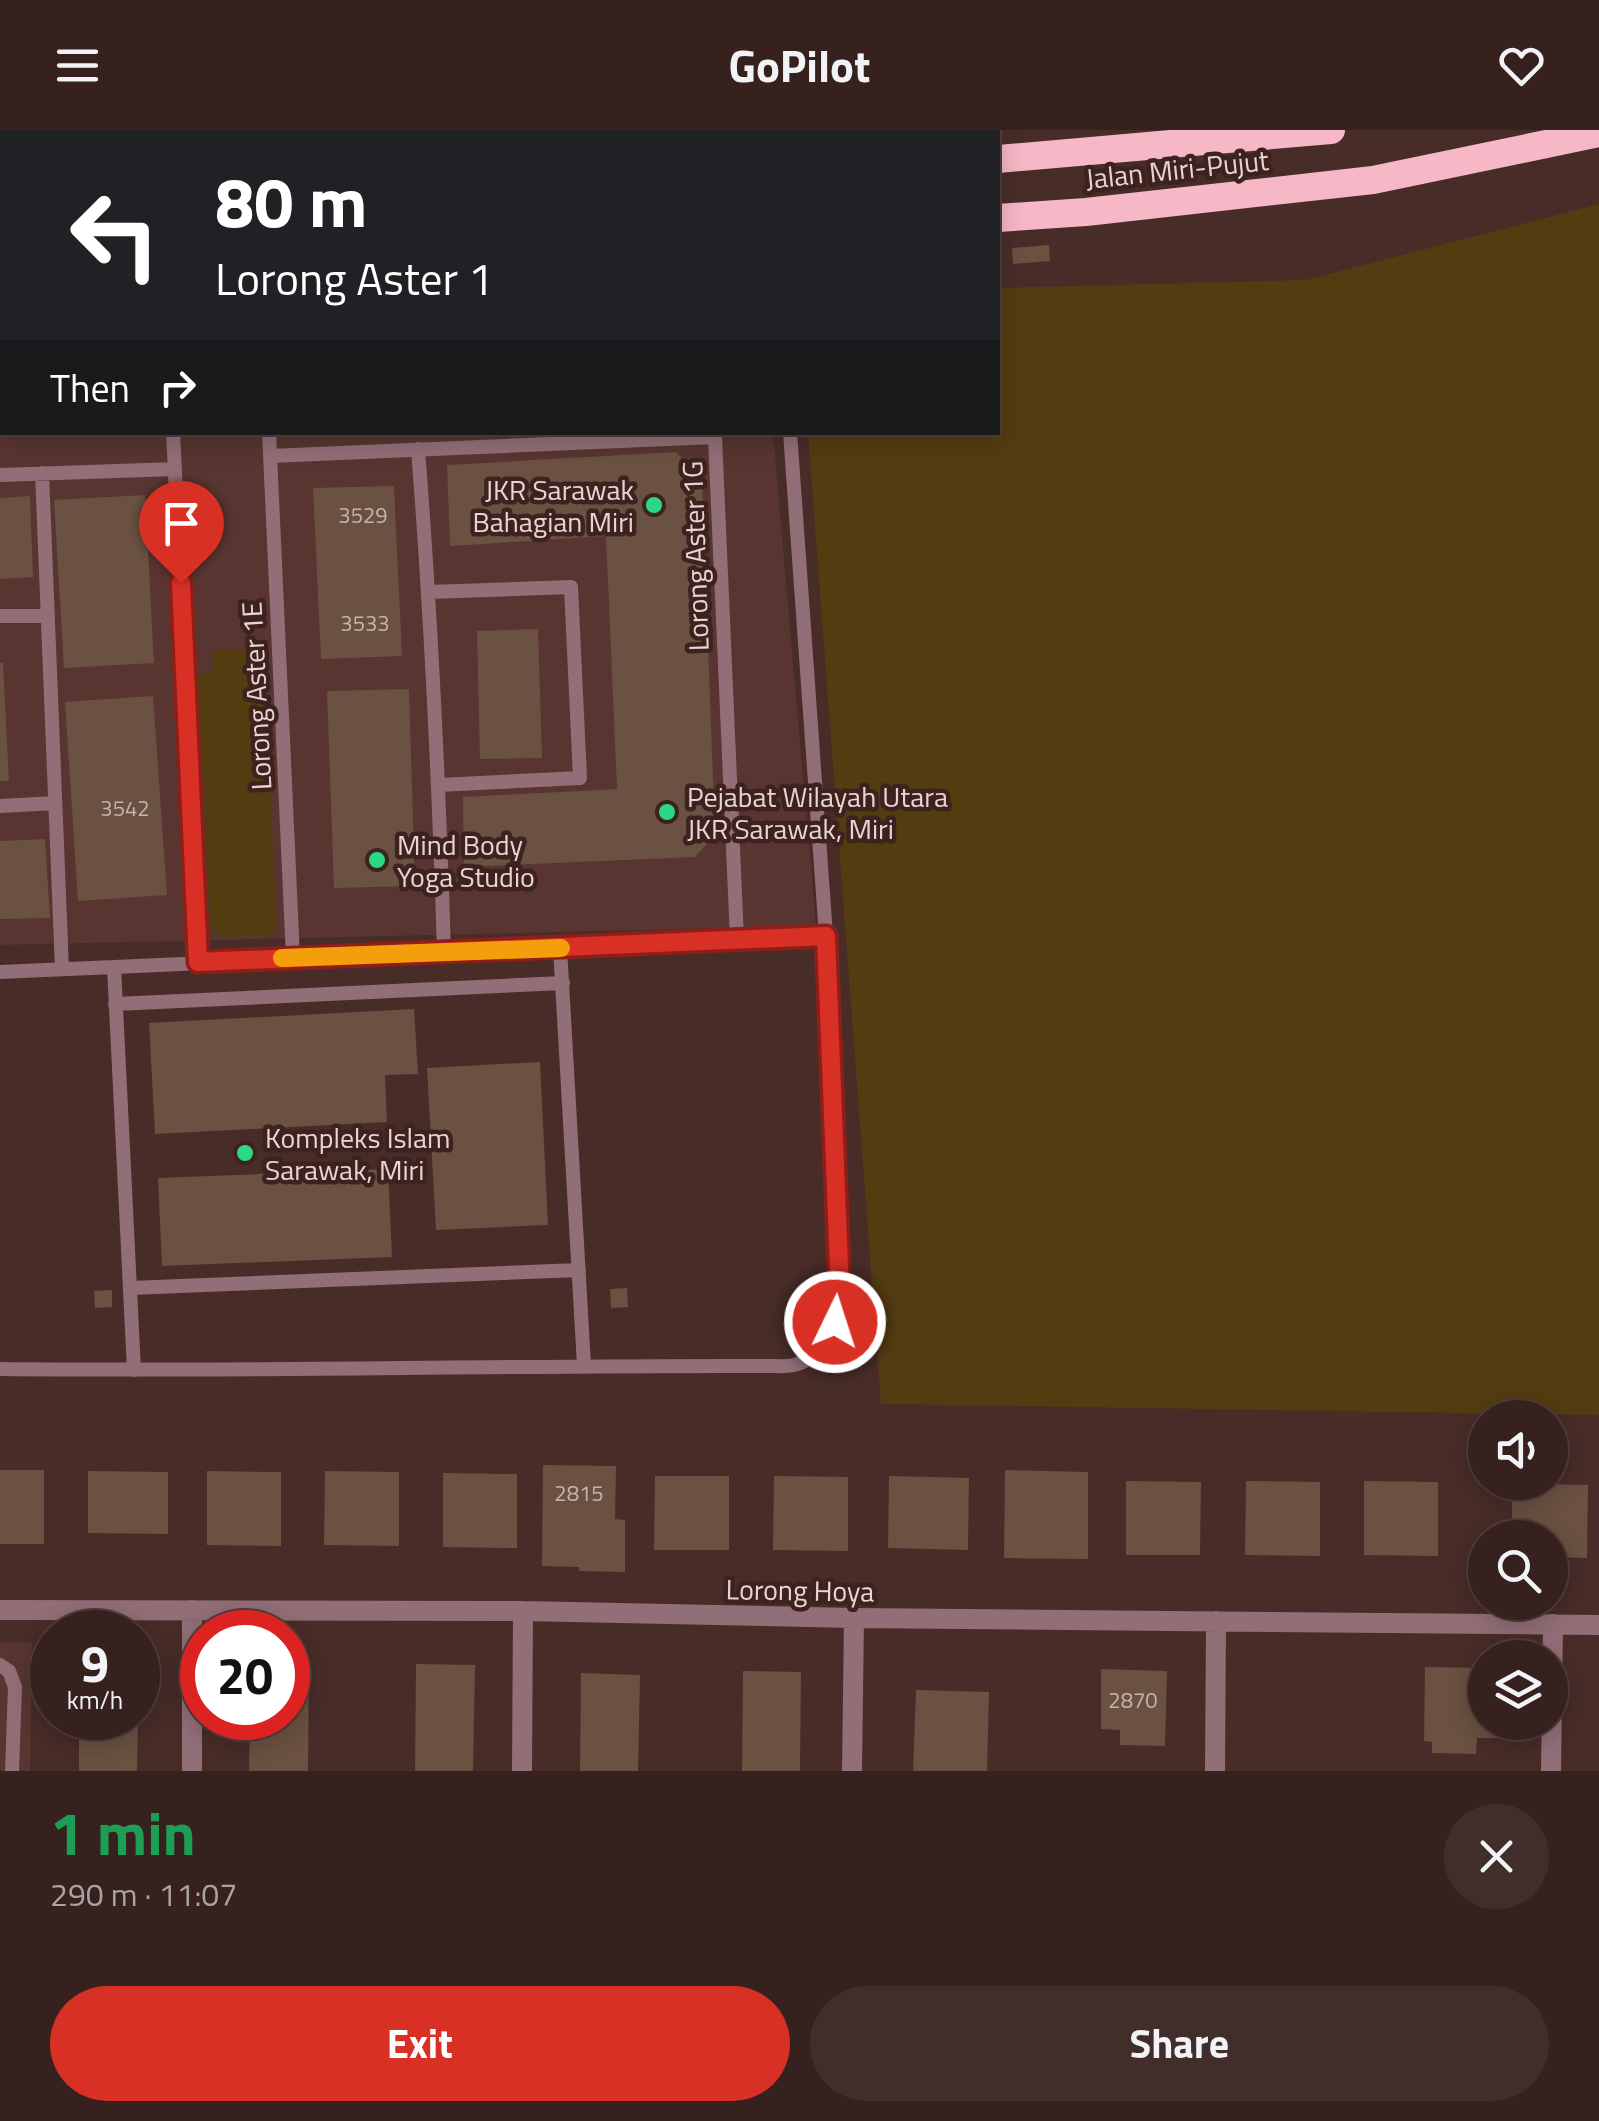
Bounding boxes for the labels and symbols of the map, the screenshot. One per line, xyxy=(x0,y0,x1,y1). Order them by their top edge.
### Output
street label: Jalan Miri-Pujut xyxy=(1083,138,1271,200)
street label: Lorong Aster 1G xyxy=(670,460,720,652)
place label: JKR Sarawak Bahagian Miri xyxy=(472,468,634,543)
pin xyxy=(139,481,224,584)
marker: JKR Sarawak Bahagian Miri xyxy=(643,494,665,516)
house number: 3529 xyxy=(338,498,388,532)
street label: Lorong Aster 1E xyxy=(230,601,282,791)
house number: 3533 xyxy=(340,606,390,640)
place label: Pejabat Wilayah Utara JKR Sarawak, Miri xyxy=(687,775,948,850)
house number: 3542 xyxy=(100,791,150,825)
marker: Pejabat Wilayah Utara JKR Sarawak, Miri xyxy=(656,801,678,823)
place label: Mind Body Yoga Studio xyxy=(397,823,535,898)
marker: Mind Body Yoga Studio xyxy=(366,849,388,871)
place label: Kompleks Islam Sarawak, Miri xyxy=(265,1116,450,1191)
marker: Kompleks Islam Sarawak, Miri xyxy=(234,1142,256,1164)
position arrow xyxy=(783,1270,887,1374)
house number: 2815 xyxy=(554,1476,604,1510)
street label: Lorong Hoya xyxy=(725,1567,875,1613)
speed limit sign: 20 xyxy=(180,1610,310,1740)
house number: 2870 xyxy=(1108,1683,1158,1717)

